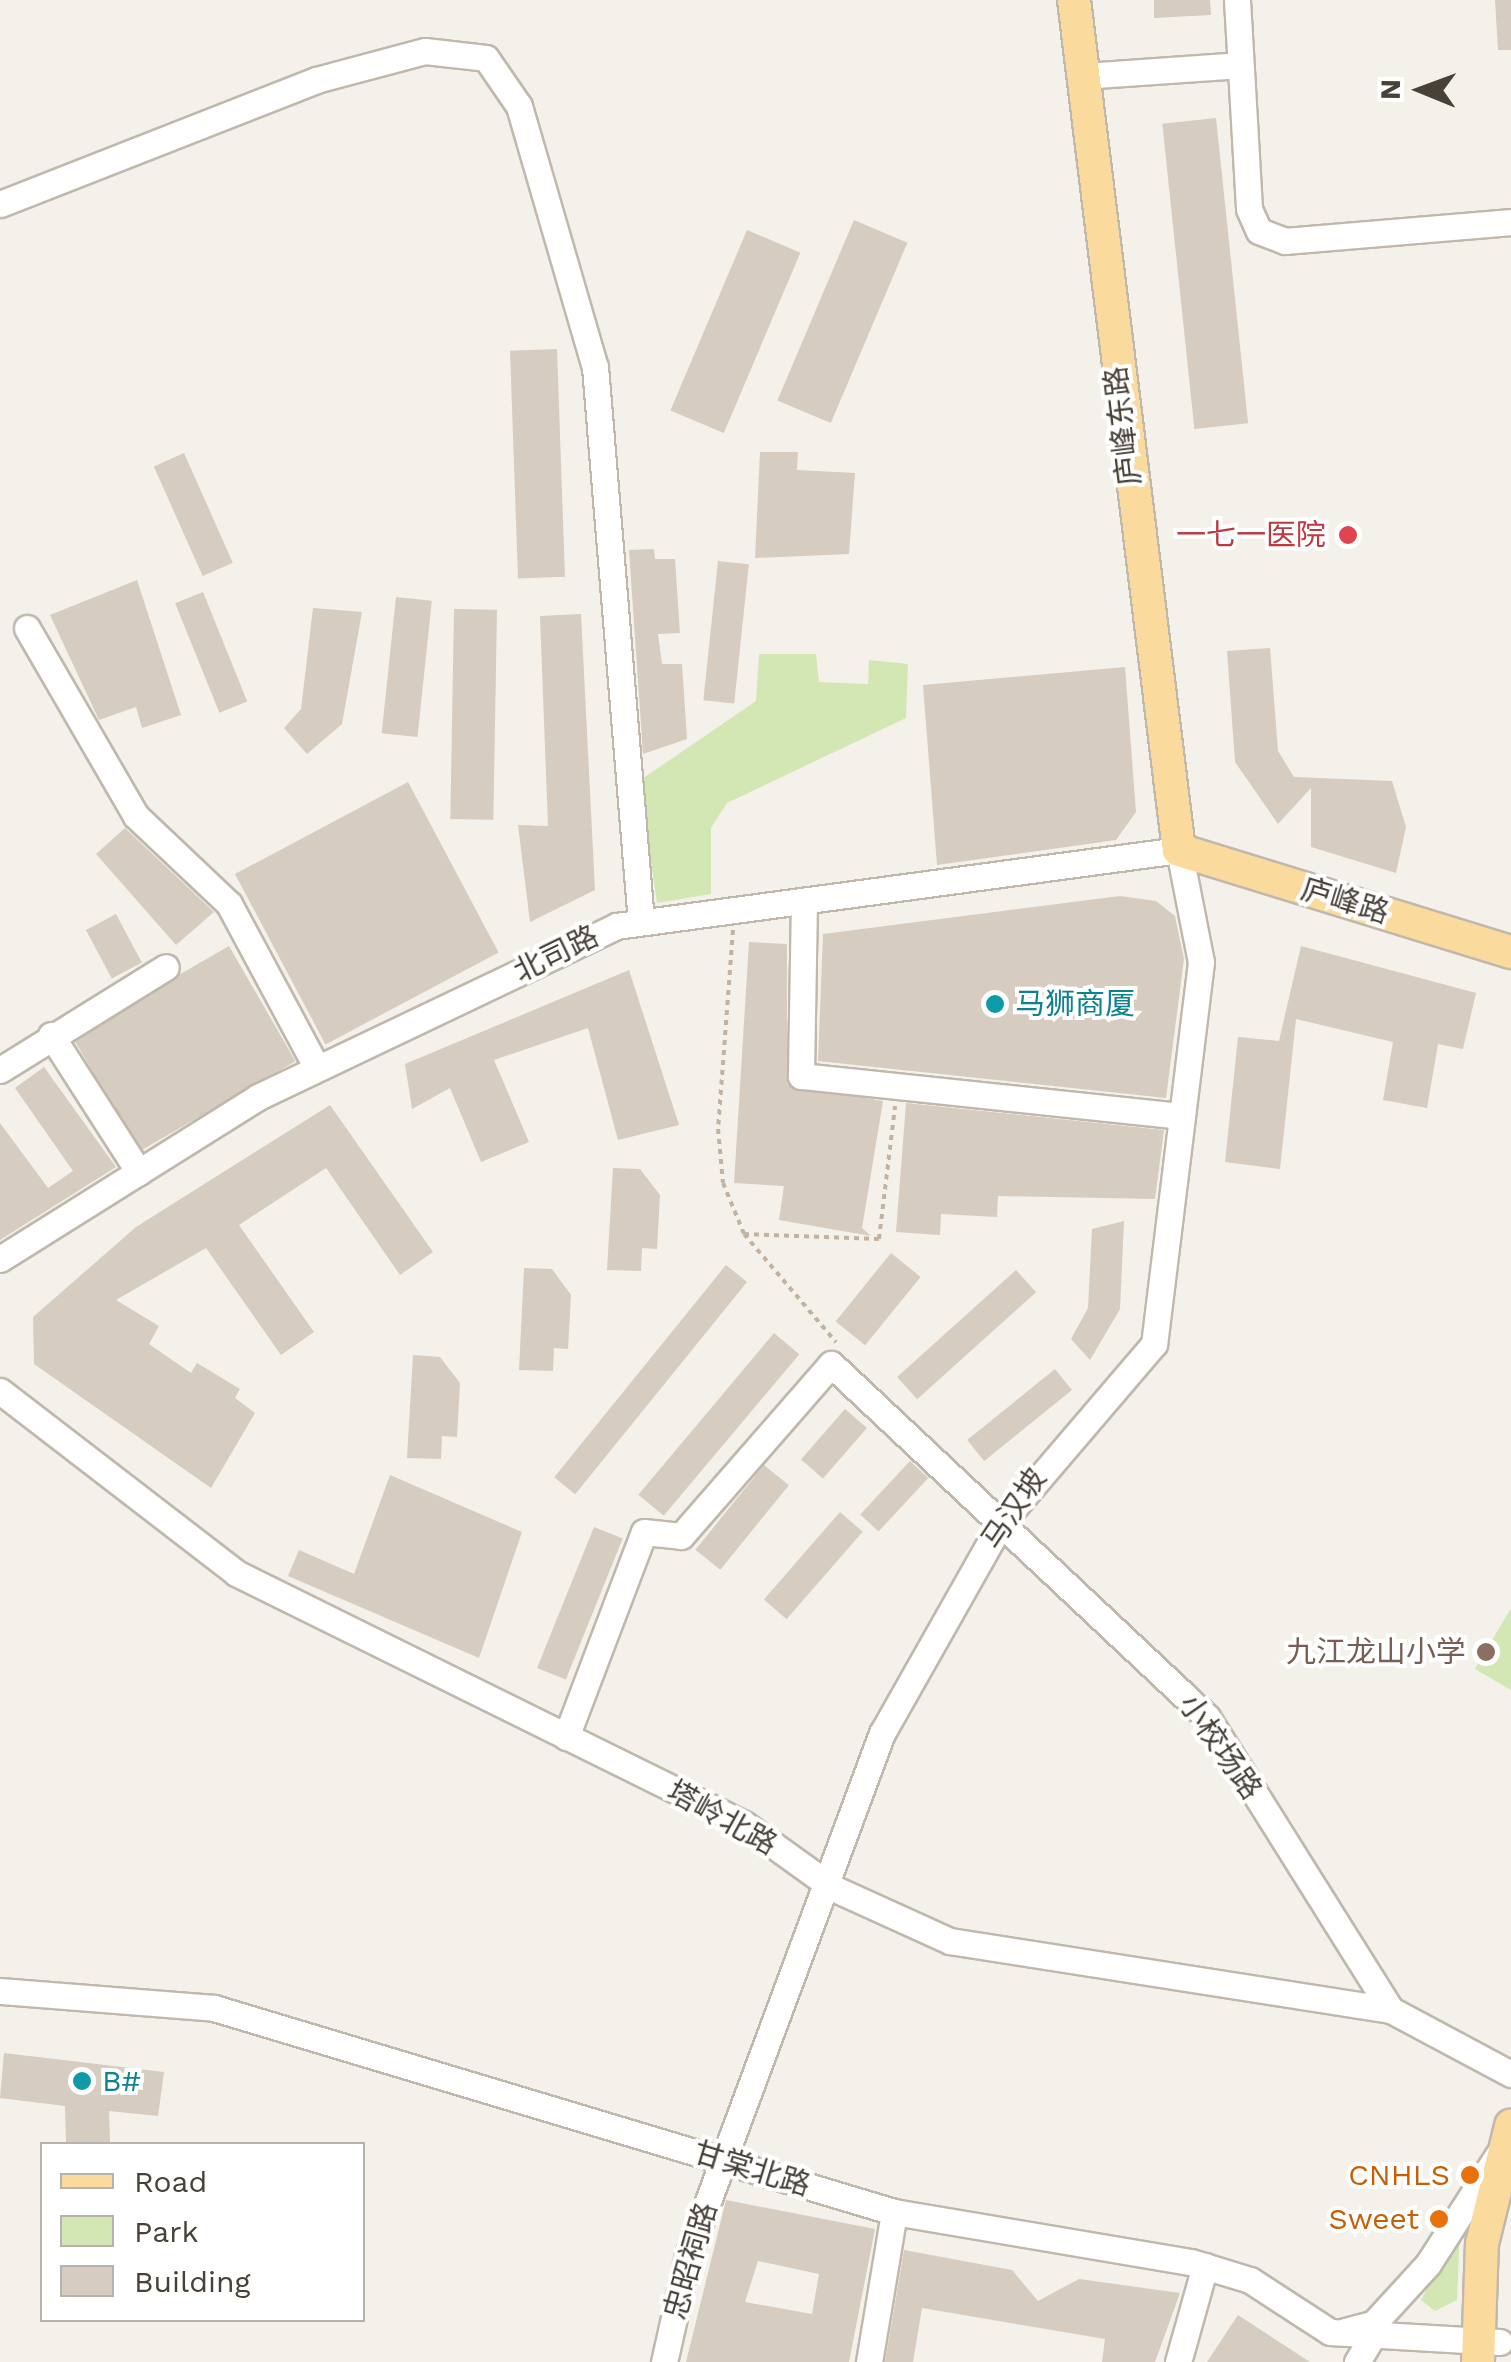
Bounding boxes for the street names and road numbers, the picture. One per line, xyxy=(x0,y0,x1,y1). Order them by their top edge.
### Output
street label: 庐峰东路 xyxy=(1098,364,1148,488)
street label: 庐峰路 xyxy=(1297,871,1393,931)
street label: 北司路 xyxy=(508,918,604,990)
street label: 马汉坡 xyxy=(974,1462,1054,1556)
street label: 小校场路 xyxy=(1171,1688,1269,1806)
street label: 塔岭北路 xyxy=(661,1773,783,1863)
street label: 甘棠北路 xyxy=(689,2134,815,2204)
street label: 忠昭祠路 xyxy=(657,2198,725,2324)

